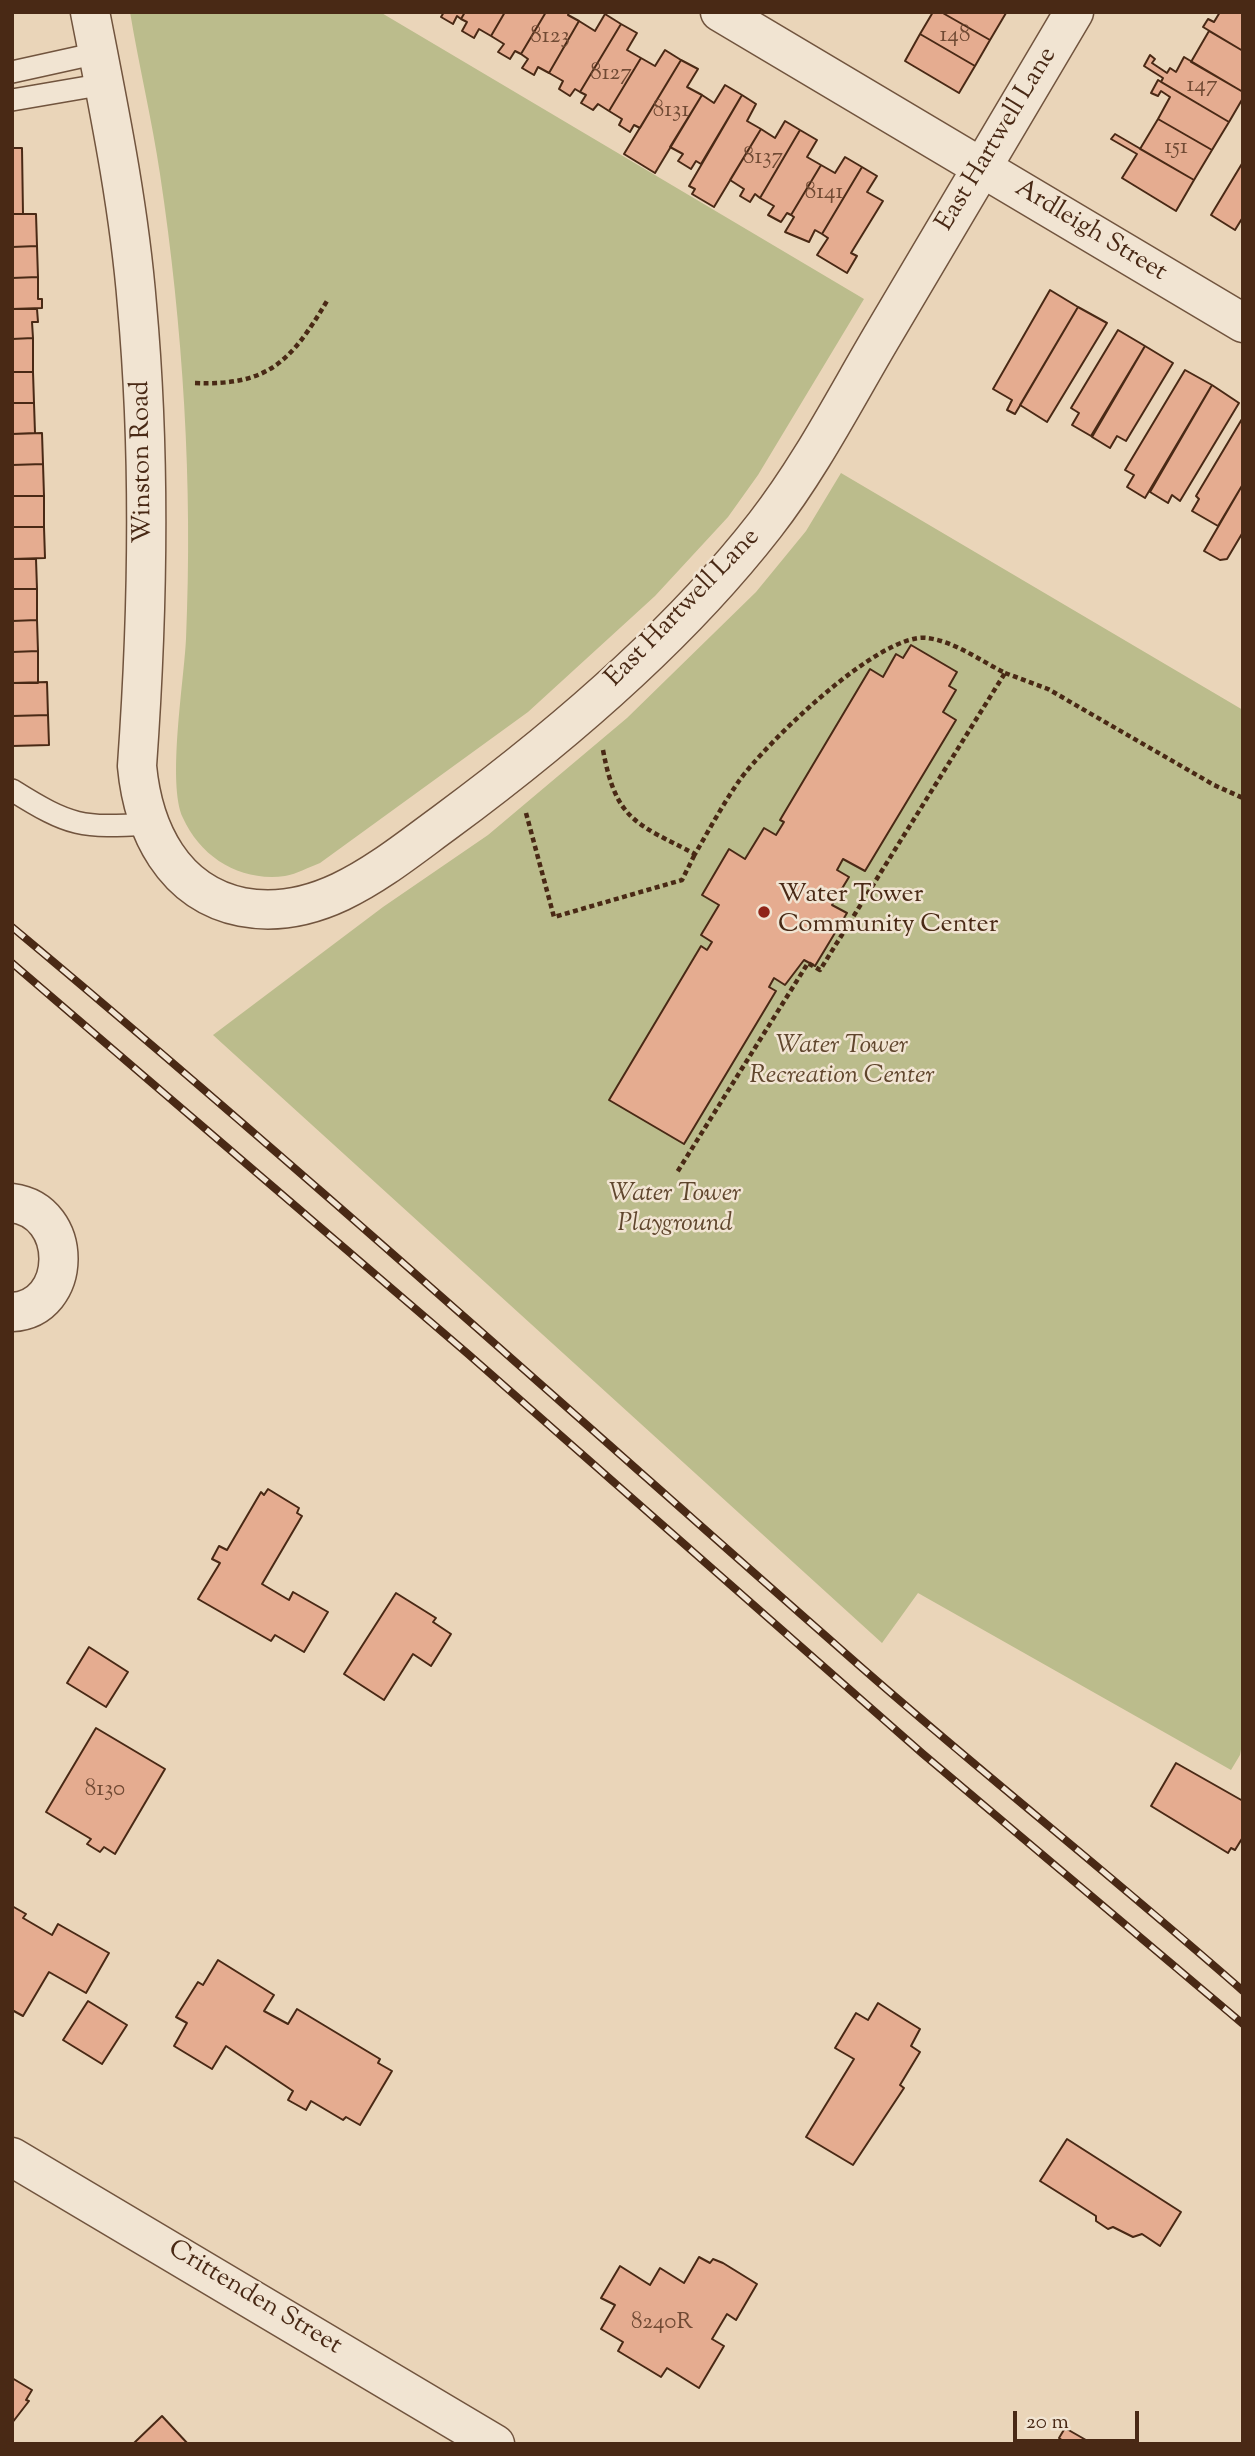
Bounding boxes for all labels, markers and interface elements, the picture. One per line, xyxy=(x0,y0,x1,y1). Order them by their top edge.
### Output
house number: 148 xyxy=(940,23,970,51)
house number: 8123 xyxy=(530,24,570,52)
street label: East Hartwell Lane xyxy=(931,42,1065,238)
house number: 8127 xyxy=(590,61,632,89)
house number: 147 xyxy=(1187,73,1217,101)
house number: 8131 xyxy=(653,98,689,126)
house number: 151 xyxy=(1164,135,1188,163)
house number: 8137 xyxy=(743,145,783,173)
street label: Ardleigh Street xyxy=(1008,174,1172,290)
house number: 8141 xyxy=(805,180,843,208)
street label: Winston Road xyxy=(127,380,161,544)
street label: East Hartwell Lane xyxy=(600,523,768,695)
place label: Water Tower Community Center xyxy=(778,881,998,942)
marker: Water Tower Community Center xyxy=(756,904,772,920)
park label: Water Tower Recreation Center xyxy=(749,1032,935,1094)
park label: Water Tower Playground xyxy=(609,1180,741,1242)
house number: 8130 xyxy=(85,1777,125,1805)
street label: Crittenden Street xyxy=(161,2235,347,2363)
house number: 8240R xyxy=(631,2310,693,2338)
scale bar xyxy=(1017,2396,1143,2440)
text: 20 m xyxy=(1026,2408,1069,2438)

